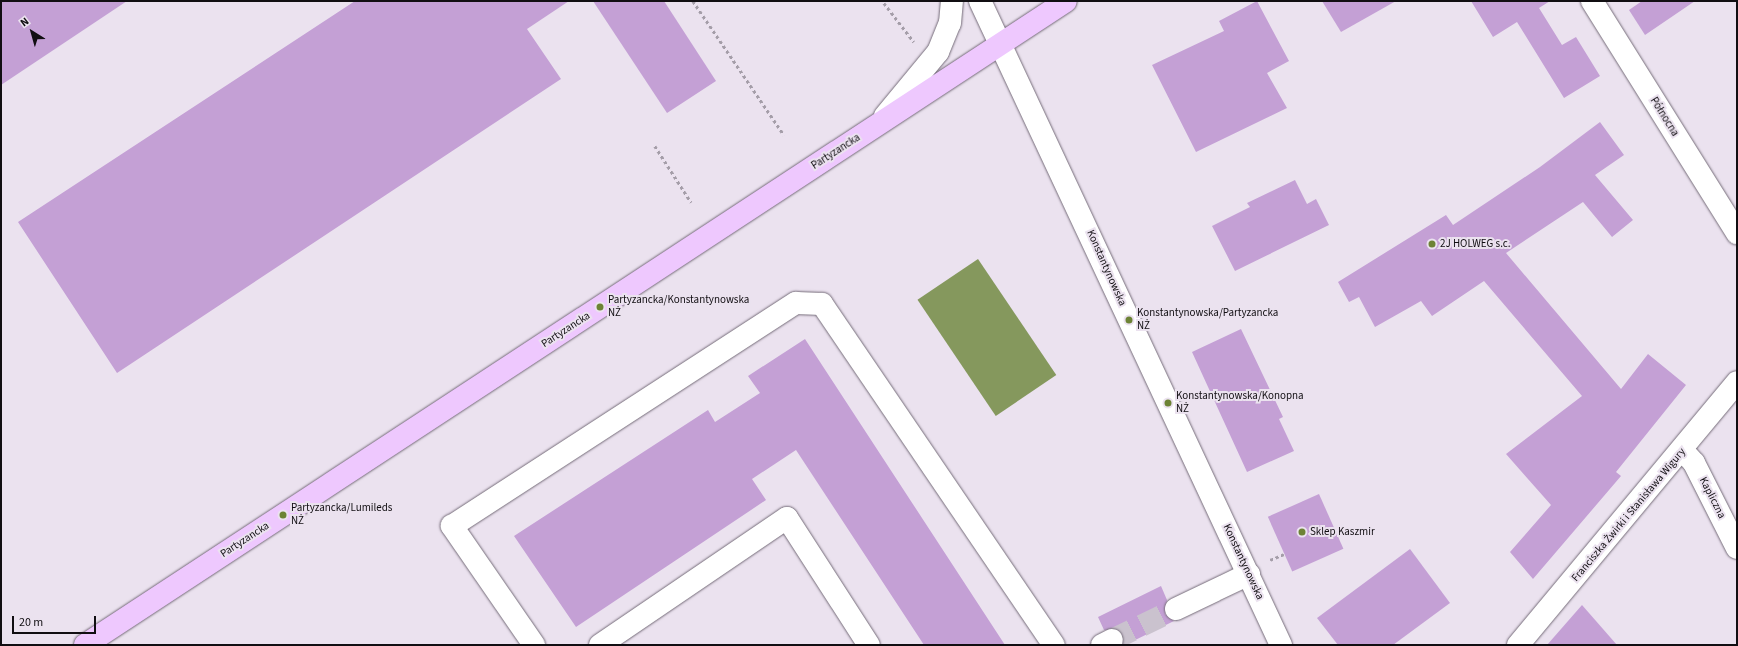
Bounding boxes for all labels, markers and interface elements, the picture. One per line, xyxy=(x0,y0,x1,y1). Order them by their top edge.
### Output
north arrow xyxy=(12,12,52,52)
text: N xyxy=(17,14,32,30)
street label: Północna xyxy=(1647,95,1681,139)
street label: Partyzancka xyxy=(809,131,863,173)
street label: Konstantynowska xyxy=(1083,228,1129,308)
place label: 2J HOLWEG s.c. xyxy=(1440,237,1511,251)
marker: 2J HOLWEG s.c. xyxy=(1427,239,1437,249)
place label: Partyzancka/Konstantynowska NŻ xyxy=(608,294,749,320)
marker: Partyzancka/Konstantynowska NŻ xyxy=(595,302,605,312)
place label: Konstantynowska/Partyzancka NŻ xyxy=(1137,307,1278,333)
street label: Partyzancka xyxy=(539,309,593,351)
marker: Konstantynowska/Partyzancka NŻ xyxy=(1124,315,1134,325)
place label: Konstantynowska/Konopna NŻ xyxy=(1176,390,1304,416)
marker: Konstantynowska/Konopna NŻ xyxy=(1163,398,1173,408)
street label: Franciszka Żwirki i Stanisława Wigury xyxy=(1569,446,1689,584)
street label: Kapliczna xyxy=(1696,475,1728,521)
place label: Partyzancka/Lumileds NŻ xyxy=(291,502,392,528)
marker: Partyzancka/Lumileds NŻ xyxy=(278,510,288,520)
street label: Partyzancka xyxy=(218,519,272,561)
street label: Konstantynowska xyxy=(1220,522,1266,602)
place label: Sklep Kaszmir xyxy=(1310,525,1375,539)
marker: Sklep Kaszmir xyxy=(1297,527,1307,537)
scale bar xyxy=(14,608,98,634)
text: 20 m xyxy=(19,614,43,631)

